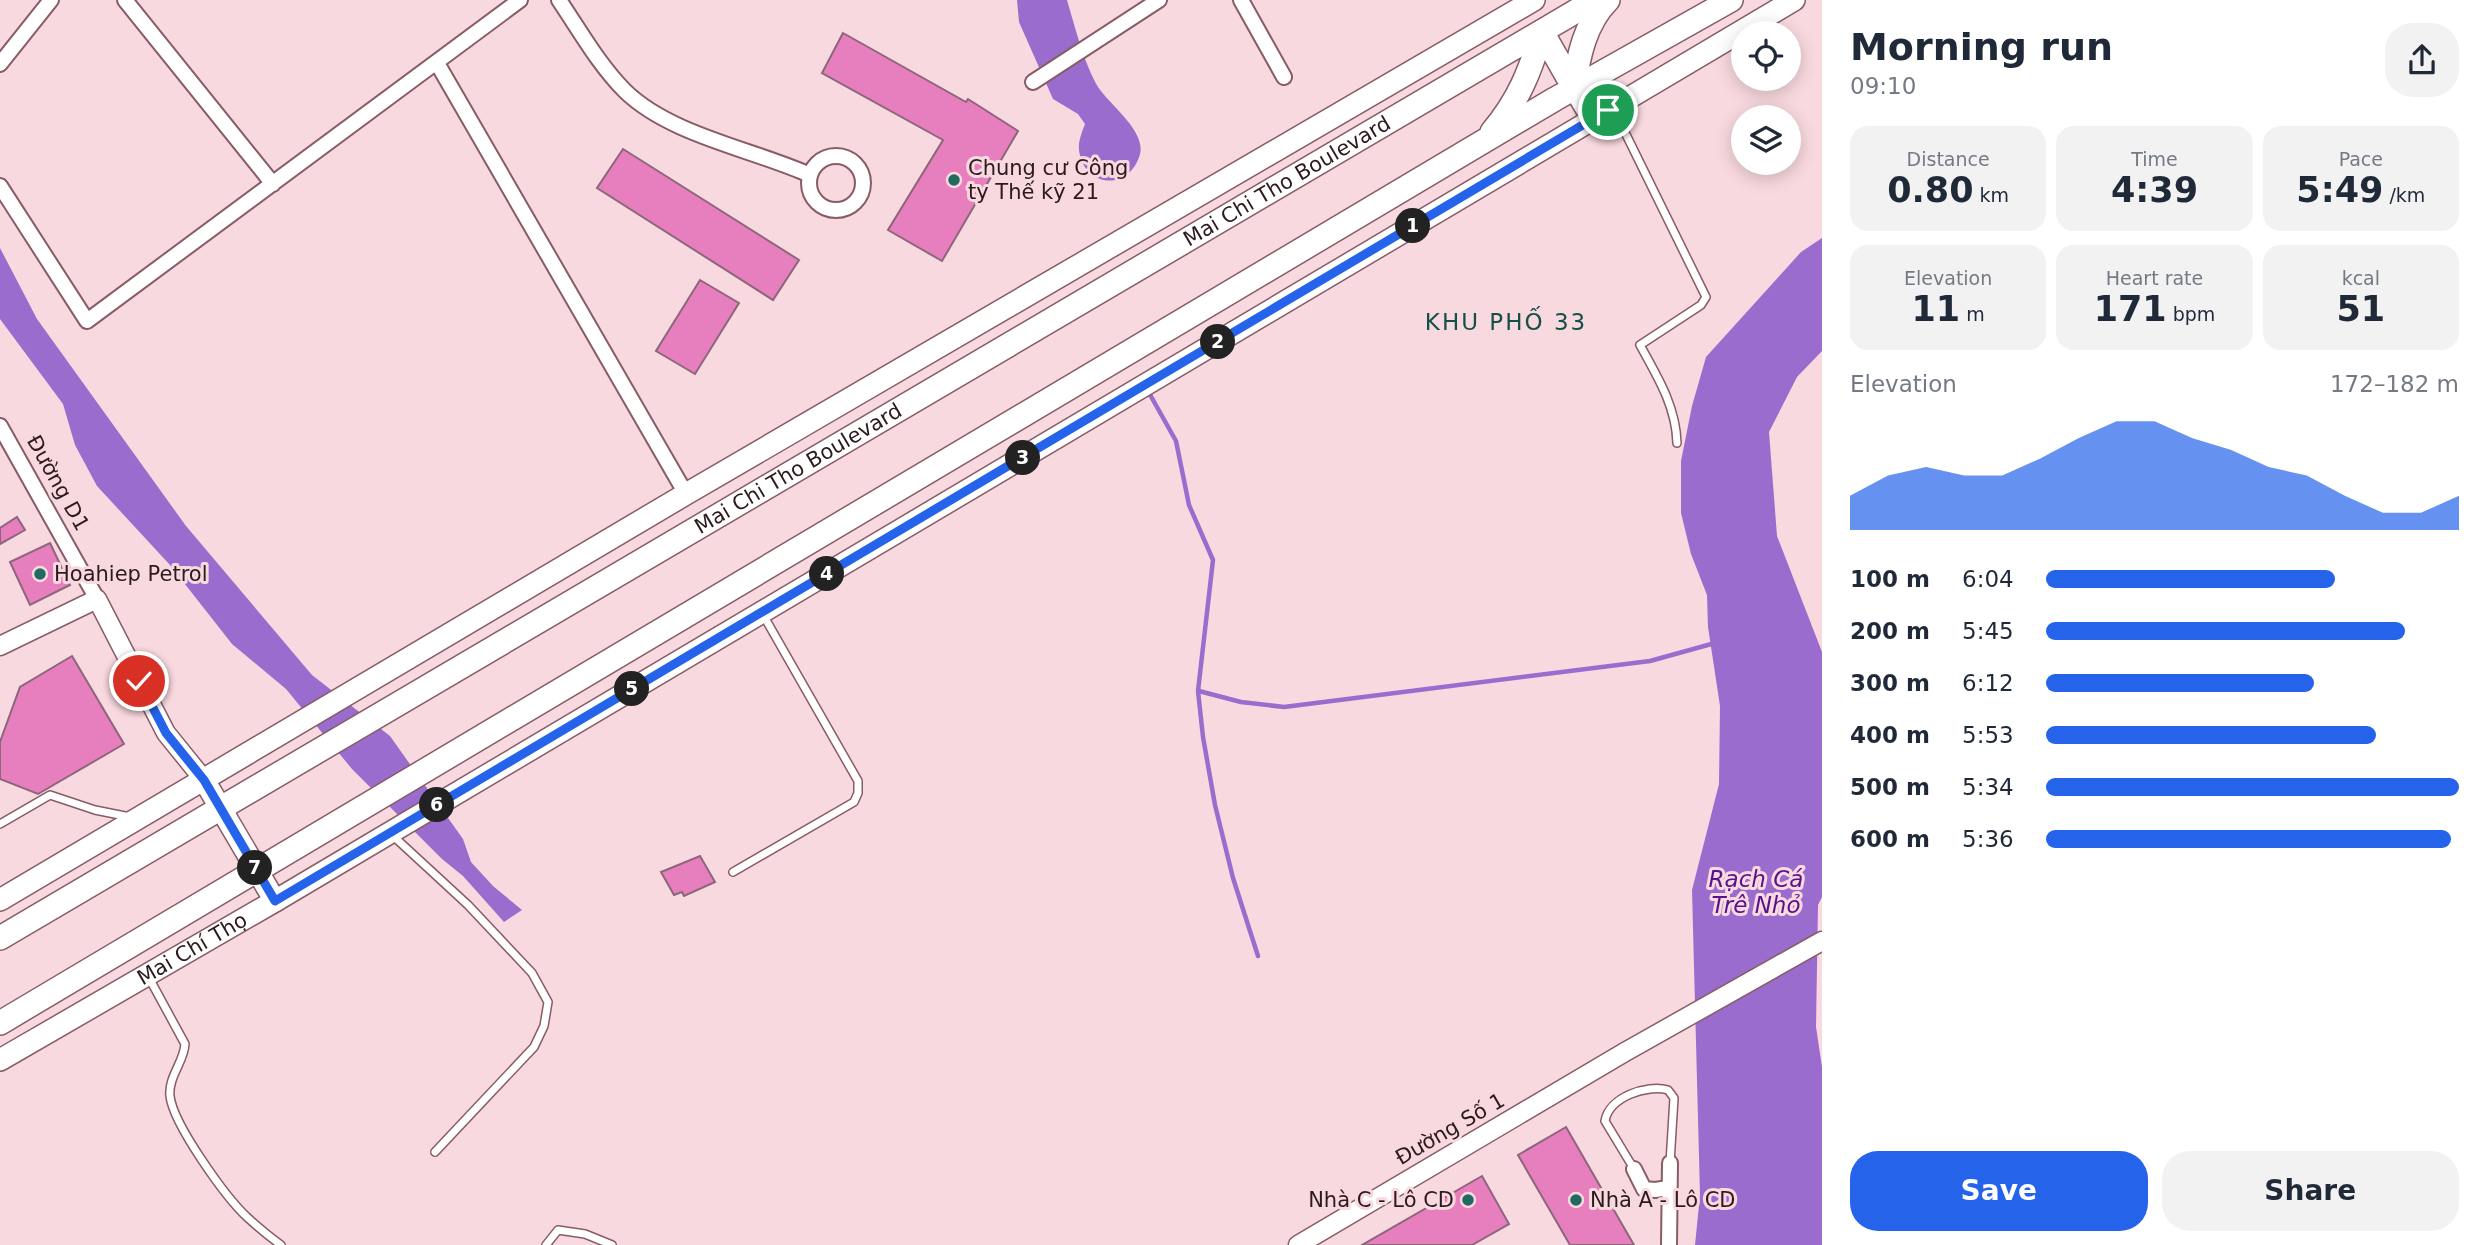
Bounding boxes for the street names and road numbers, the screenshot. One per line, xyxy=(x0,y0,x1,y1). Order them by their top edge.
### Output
street label: Mai Chi Tho Boulevard xyxy=(1179,111,1395,251)
street label: Mai Chi Tho Boulevard xyxy=(690,398,906,539)
street label: Đường D1 xyxy=(22,431,94,535)
street label: Mai Chí Thọ xyxy=(133,908,251,990)
street label: Đường Số 1 xyxy=(1391,1088,1509,1170)

